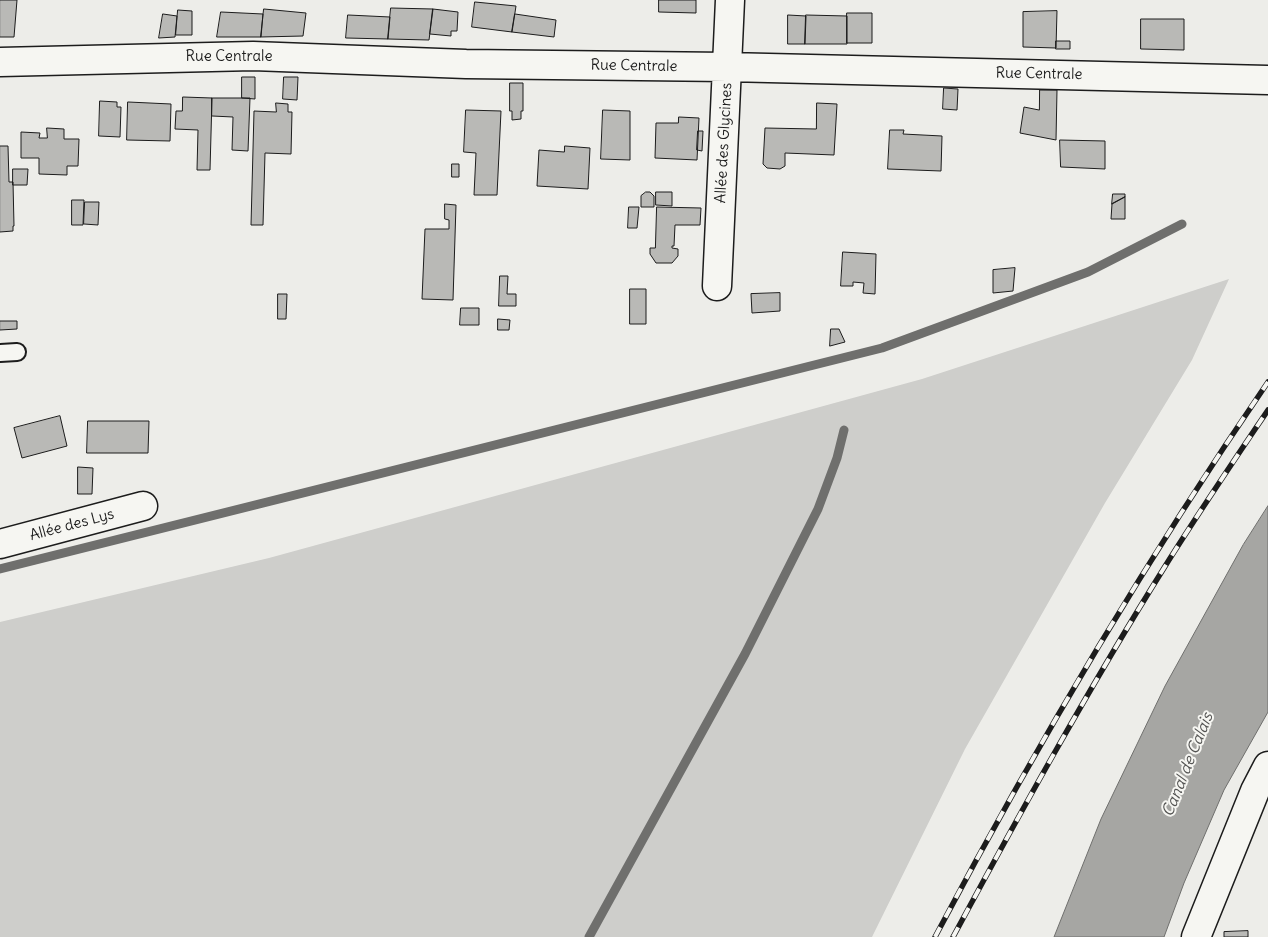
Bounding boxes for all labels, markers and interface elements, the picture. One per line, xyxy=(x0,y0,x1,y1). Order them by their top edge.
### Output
street label: Rue Centrale xyxy=(186,48,272,66)
street label: Rue Centrale xyxy=(590,56,678,76)
street label: Rue Centrale xyxy=(995,64,1083,84)
street label: Allée des Glycines xyxy=(712,82,736,204)
street label: Allée des Lys xyxy=(28,505,116,545)
water label: Canal de Calais xyxy=(1158,710,1218,820)

